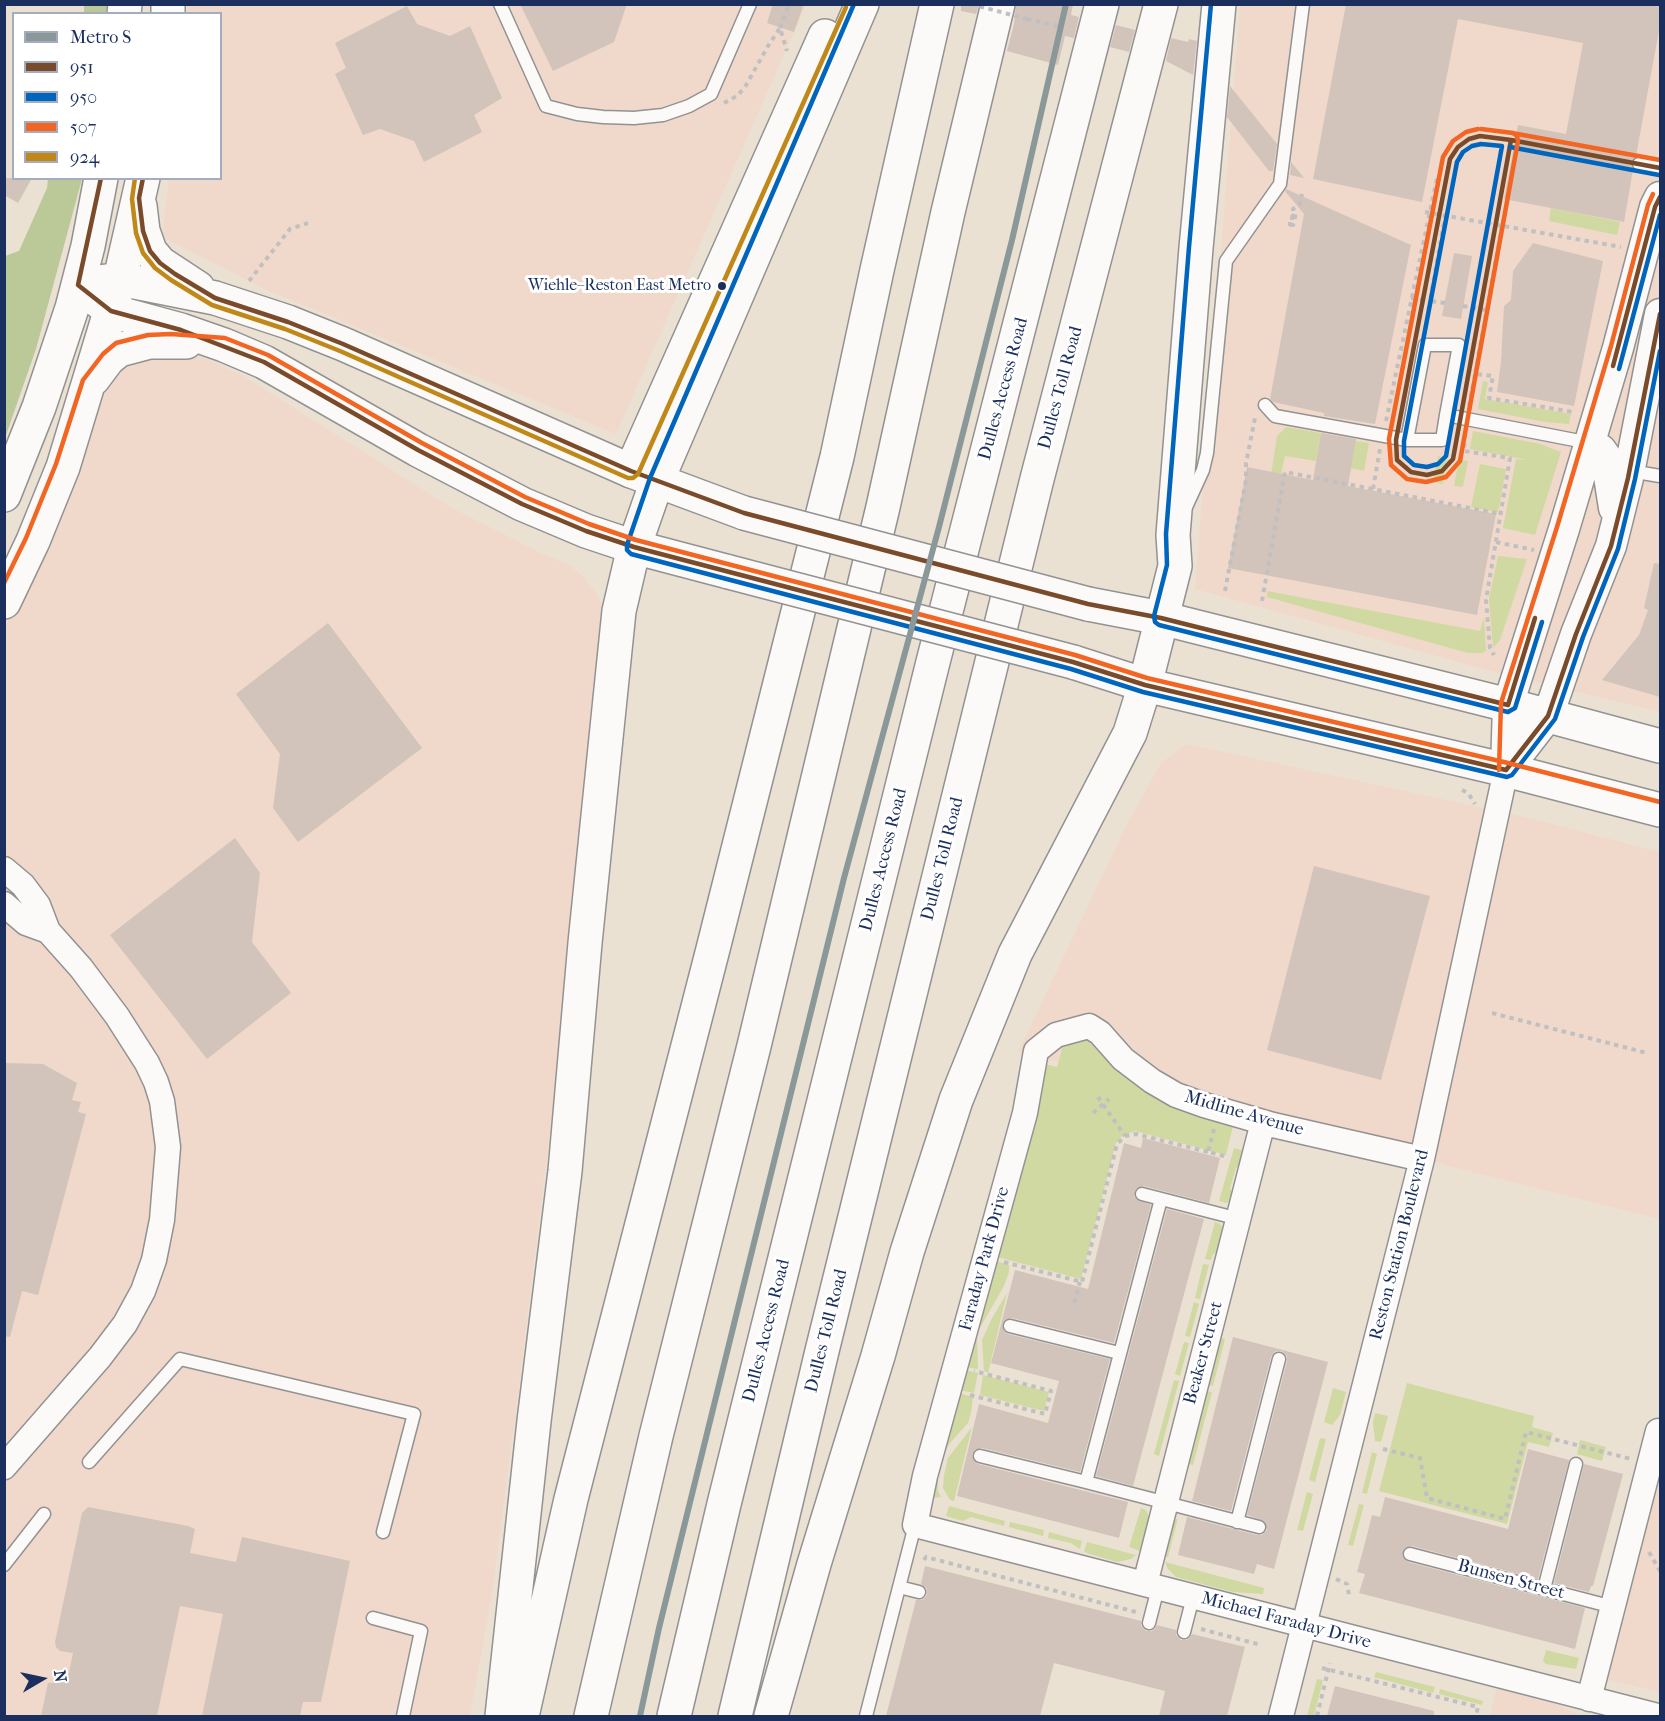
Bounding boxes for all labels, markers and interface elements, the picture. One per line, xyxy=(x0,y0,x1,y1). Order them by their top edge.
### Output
legend xyxy=(12,12,222,180)
text: Metro S xyxy=(70,27,131,48)
text: 951 xyxy=(70,57,94,78)
text: 950 xyxy=(70,87,97,108)
text: 507 xyxy=(70,117,96,138)
text: 924 xyxy=(70,147,99,168)
place label: Wiehle–Reston East Metro xyxy=(528,276,711,296)
marker: Wiehle–Reston East Metro xyxy=(716,280,728,292)
street label: Dulles Access Road xyxy=(975,315,1033,463)
street label: Dulles Toll Road xyxy=(1034,324,1088,452)
street label: Dulles Access Road xyxy=(856,786,912,934)
street label: Dulles Toll Road xyxy=(917,795,969,923)
street label: Midline Avenue xyxy=(1182,1087,1306,1141)
street label: Reston Station Boulevard xyxy=(1366,1147,1434,1343)
street label: Faraday Park Drive xyxy=(955,1184,1015,1334)
street label: Dulles Access Road xyxy=(739,1257,795,1405)
street label: Dulles Toll Road xyxy=(801,1267,853,1395)
street label: Beaker Street xyxy=(1180,1299,1228,1407)
street label: Bunsen Street xyxy=(1455,1555,1567,1605)
street label: Michael Faraday Drive xyxy=(1199,1588,1373,1654)
north arrow xyxy=(12,1649,72,1709)
text: N xyxy=(50,1669,71,1684)

